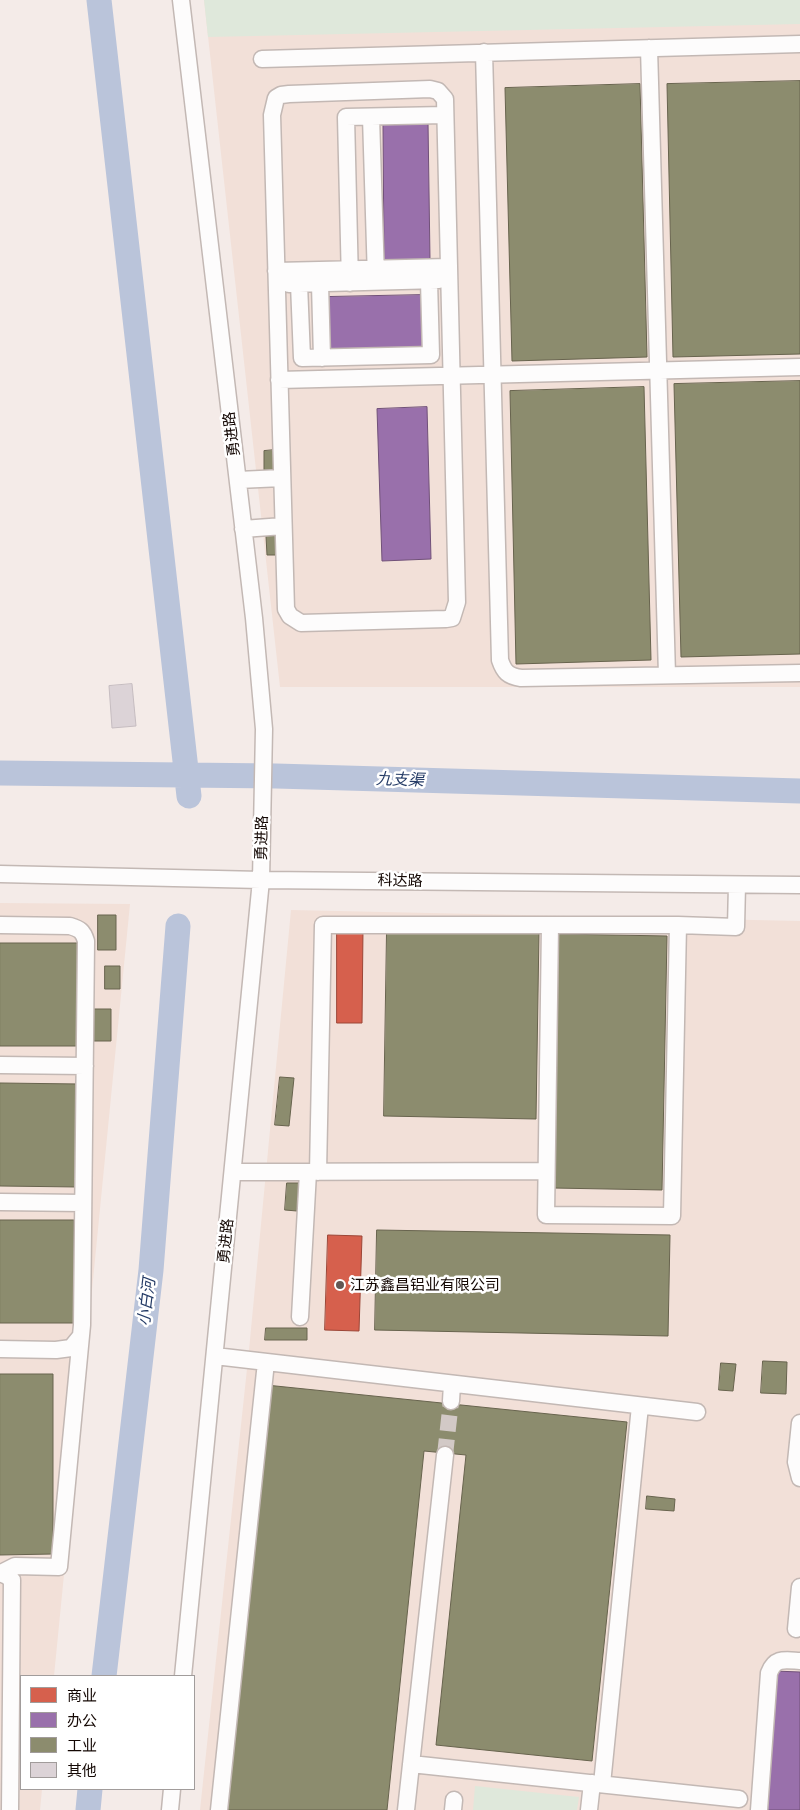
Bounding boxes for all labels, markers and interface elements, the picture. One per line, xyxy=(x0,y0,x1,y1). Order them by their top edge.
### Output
street label: 勇进路 xyxy=(220,411,244,457)
water label: 九支渠 xyxy=(376,770,424,790)
street label: 勇进路 xyxy=(253,815,271,861)
street label: 科达路 xyxy=(377,872,423,890)
street label: 勇进路 xyxy=(215,1218,237,1264)
place label: 江苏鑫昌铝业有限公司 xyxy=(350,1276,500,1294)
water label: 小白河 xyxy=(135,1277,159,1327)
marker: 江苏鑫昌铝业有限公司 xyxy=(334,1279,346,1291)
legend xyxy=(20,1675,195,1790)
text: 商业 xyxy=(67,1687,97,1705)
text: 办公 xyxy=(67,1712,97,1730)
text: 工业 xyxy=(67,1737,97,1755)
text: 其他 xyxy=(67,1762,97,1780)

